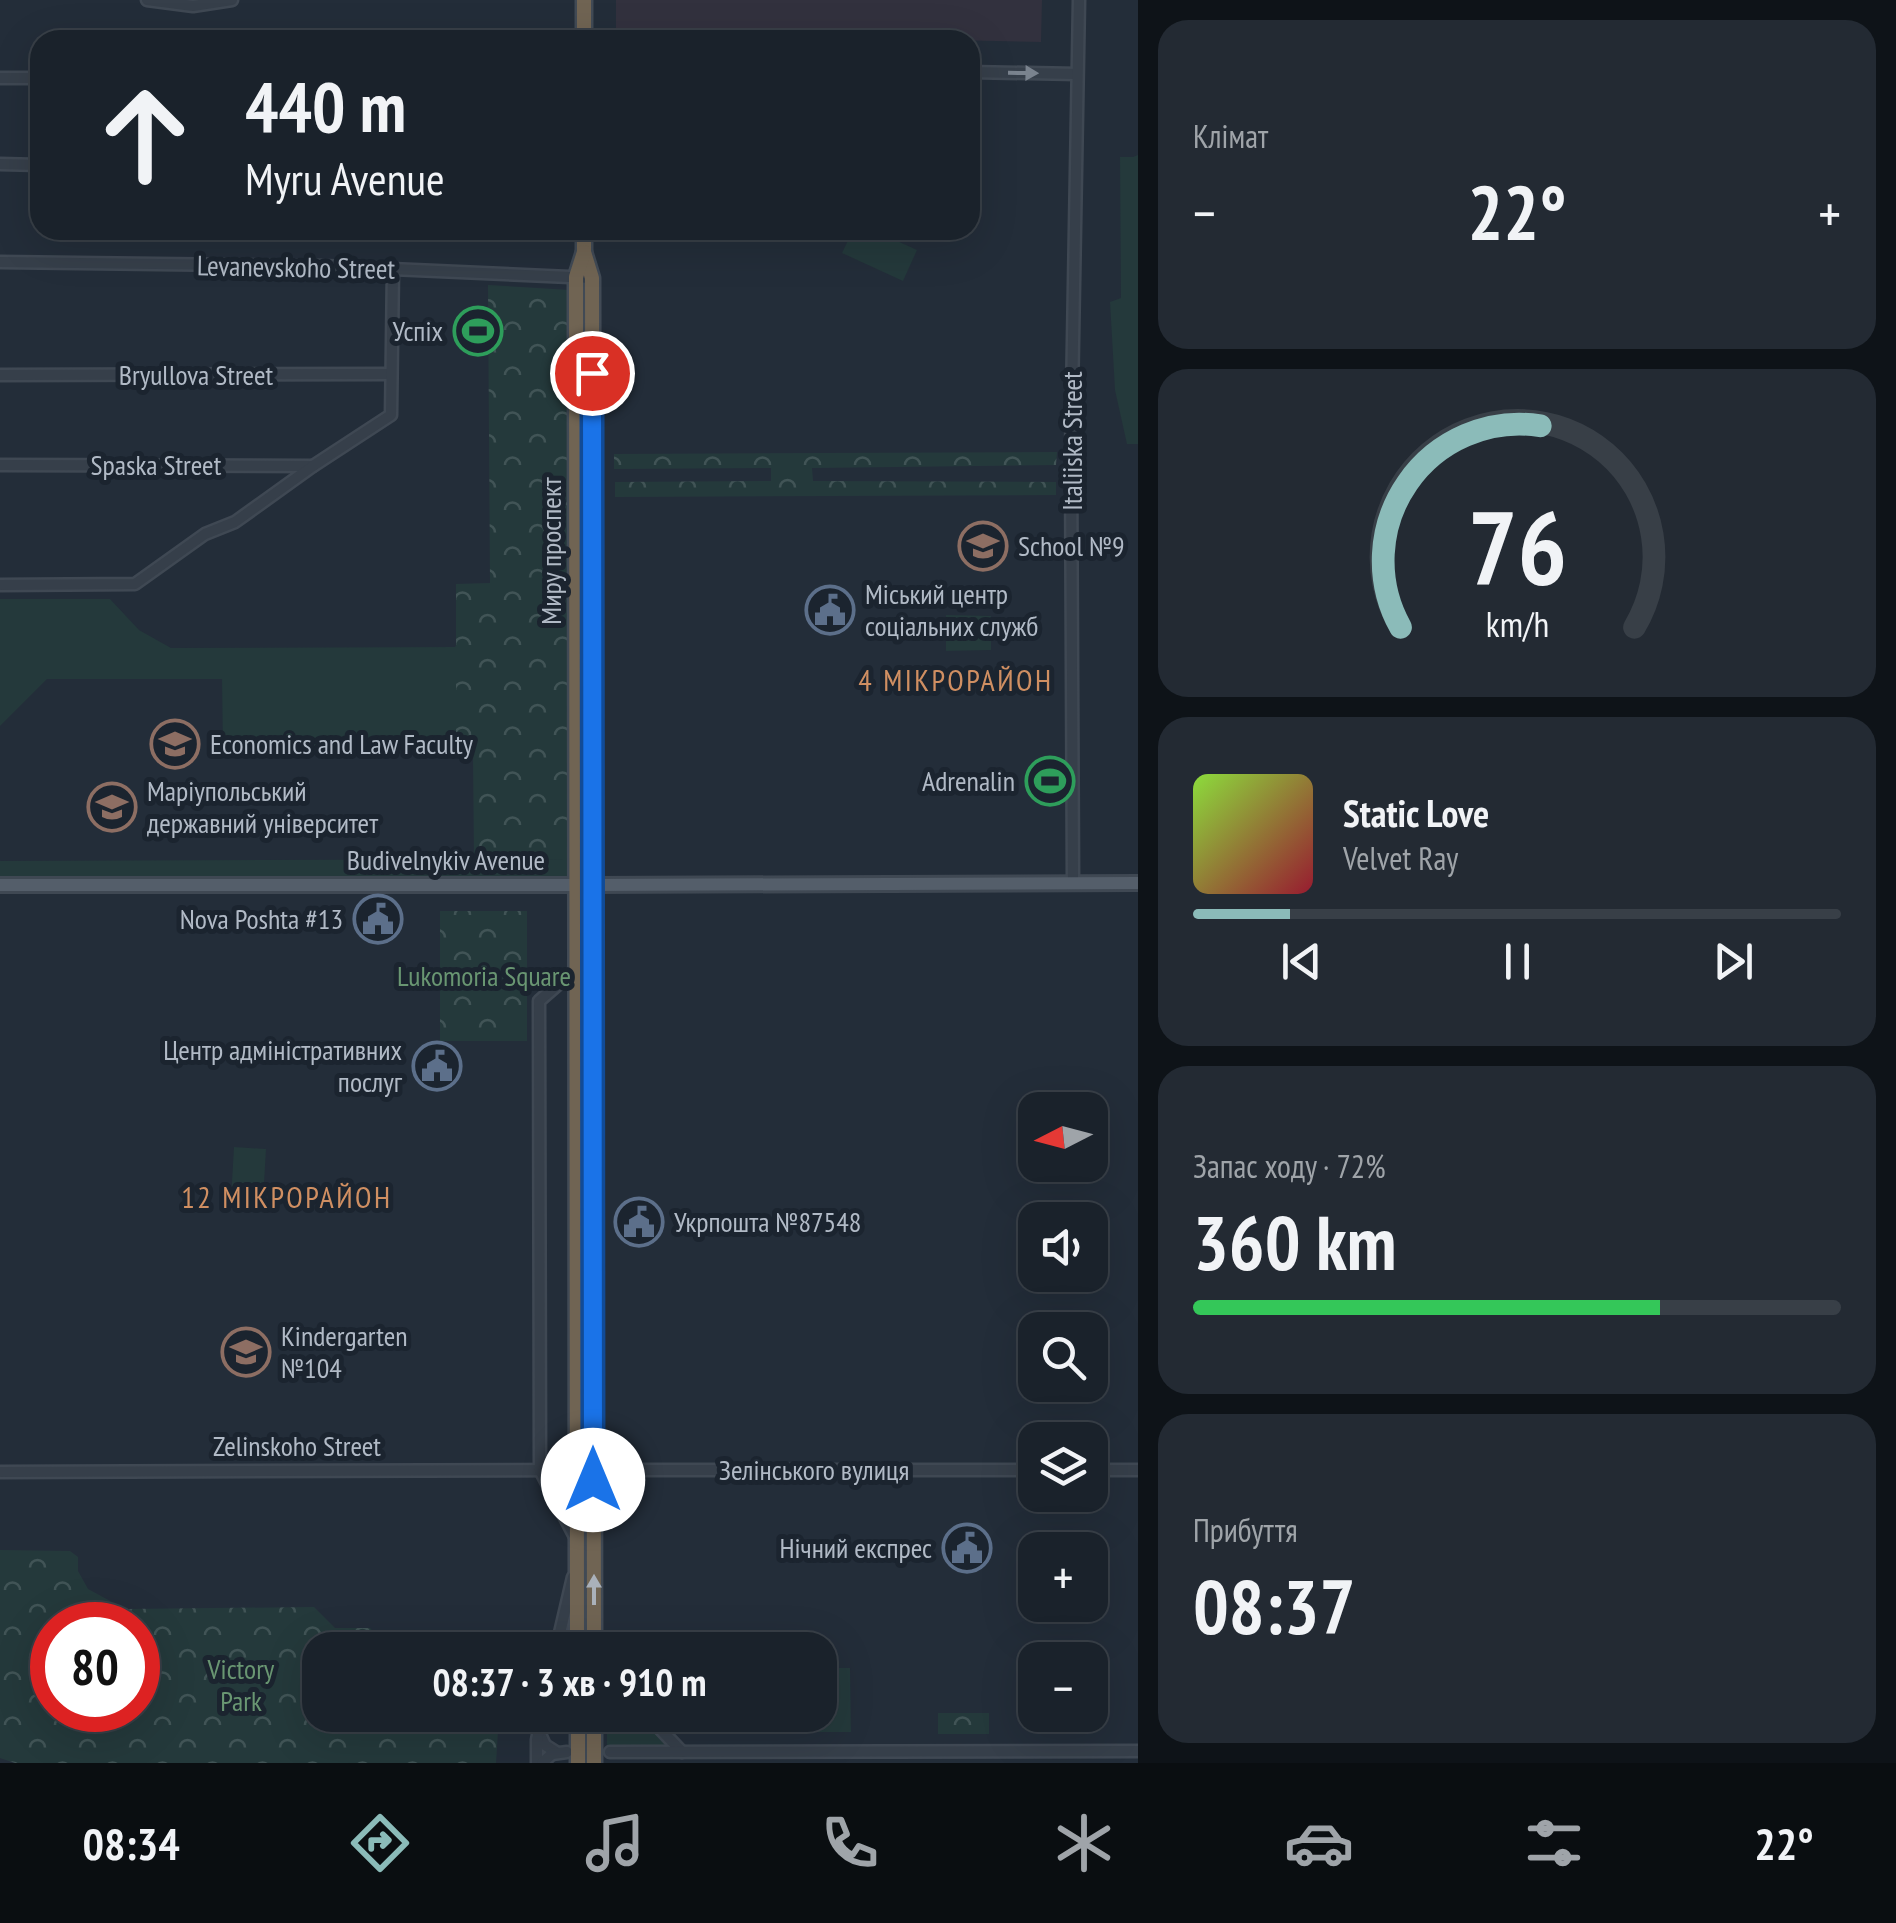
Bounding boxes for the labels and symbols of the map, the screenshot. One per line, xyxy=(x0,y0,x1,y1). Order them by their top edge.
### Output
one-way arrow xyxy=(1008,65,1040,81)
street label: Levanevskoho Street xyxy=(197,246,396,287)
sports icon: Успіх xyxy=(452,305,504,357)
place label: Успіх xyxy=(392,312,443,349)
pin xyxy=(550,331,635,416)
street label: Bryullova Street xyxy=(119,356,273,393)
street label: Italiiska Street xyxy=(1053,371,1090,511)
street label: Spaska Street xyxy=(91,446,222,483)
street label: Миру проспект xyxy=(532,477,569,625)
school or university icon: School №9 xyxy=(957,520,1009,572)
place label: School №9 xyxy=(1018,527,1125,564)
place label: Міський центр соціальних служб xyxy=(865,575,1038,644)
public building icon: Міський центр соціальних служб xyxy=(804,584,856,636)
district label: 4 МІКРОРАЙОН xyxy=(858,660,1054,699)
school or university icon: Economics and Law Faculty xyxy=(149,718,201,770)
place label: Economics and Law Faculty xyxy=(210,725,474,762)
sports icon: Adrenalin xyxy=(1024,755,1076,807)
place label: Adrenalin xyxy=(922,762,1015,799)
place label: Маріупольський державний університет xyxy=(147,772,378,841)
school or university icon: Маріупольський державний університет xyxy=(86,781,138,833)
street label: Budivelnykiv Avenue xyxy=(347,841,545,878)
public building icon: Nova Poshta #13 xyxy=(352,893,404,945)
place label: Nova Poshta #13 xyxy=(180,900,343,937)
park label: Lukomoria Square xyxy=(397,957,571,994)
place label: Центр адміністративних послуг xyxy=(163,1031,403,1100)
public building icon: Центр адміністративних послуг xyxy=(411,1040,463,1092)
north arrow xyxy=(1018,1092,1108,1182)
district label: 12 МІКРОРАЙОН xyxy=(181,1177,393,1216)
public building icon: Укрпошта №87548 xyxy=(613,1196,665,1248)
place label: Укрпошта №87548 xyxy=(674,1203,861,1240)
place label: Kindergarten №104 xyxy=(281,1317,408,1386)
school or university icon: Kindergarten №104 xyxy=(220,1326,272,1378)
street label: Zelinskoho Street xyxy=(213,1427,381,1464)
position arrow xyxy=(541,1428,645,1532)
street label: Зелінського вулиця xyxy=(719,1451,909,1488)
public building icon: Нічний експрес xyxy=(941,1522,993,1574)
place label: Нічний експрес xyxy=(779,1529,932,1566)
one-way arrow xyxy=(586,1574,602,1606)
speed limit sign: 80 xyxy=(30,1602,160,1732)
park label: Victory Park xyxy=(207,1650,275,1719)

